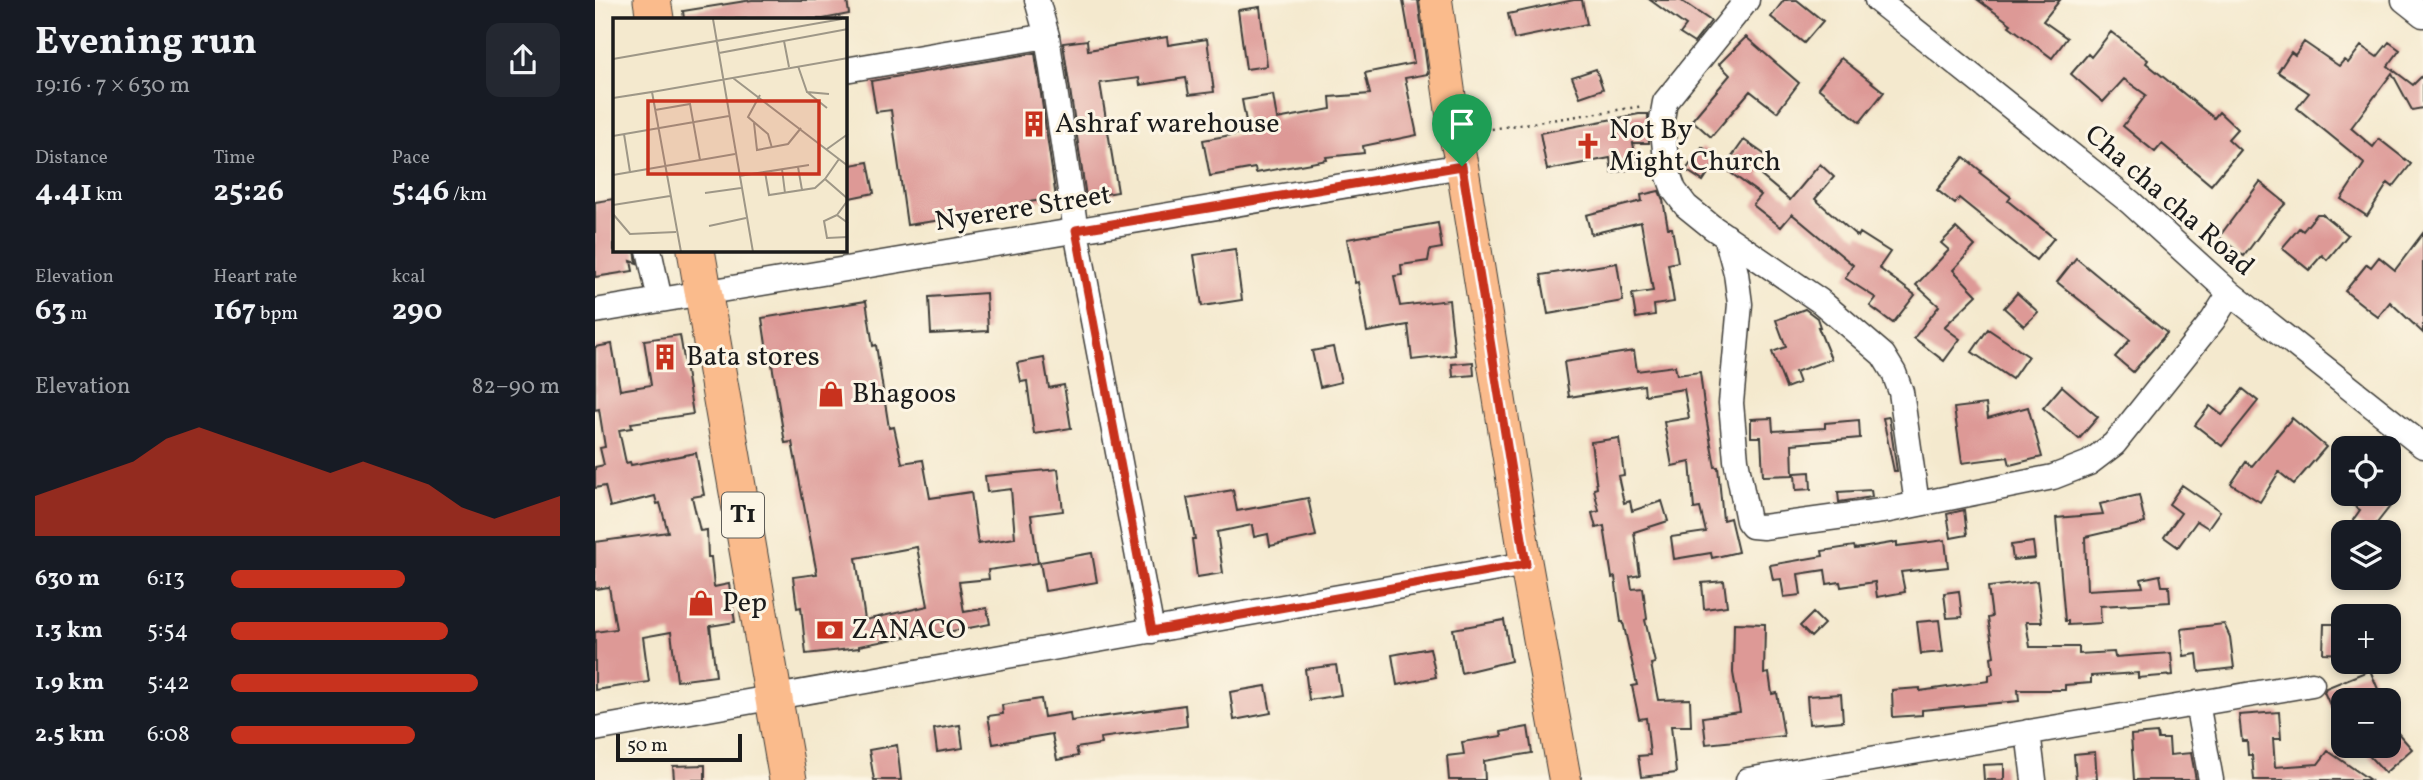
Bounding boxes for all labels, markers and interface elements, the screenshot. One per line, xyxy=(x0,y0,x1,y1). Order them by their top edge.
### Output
text: Evening run xyxy=(35,17,257,70)
inset map xyxy=(613,18,847,252)
button: share xyxy=(486,23,560,97)
text: 19:16 · 7 × 630 m xyxy=(35,70,190,102)
pin xyxy=(1432,94,1492,166)
place label: Ashraf warehouse xyxy=(1055,105,1279,144)
icon: arrive xyxy=(1443,105,1481,143)
building icon: Ashraf warehouse xyxy=(1019,109,1049,139)
place label: Not By Might Church xyxy=(1609,111,1781,182)
street label: Cha cha cha Road xyxy=(2076,116,2262,286)
church icon: Not By Might Church xyxy=(1573,131,1603,161)
text: Distance xyxy=(35,145,108,171)
text: Time xyxy=(213,145,255,171)
text: Pace xyxy=(392,145,430,171)
text: 4.41 xyxy=(35,171,92,213)
text: 25:26 xyxy=(213,171,284,213)
text: 5:46 xyxy=(392,171,449,213)
street label: Nyerere Street xyxy=(932,176,1114,242)
text: km xyxy=(92,182,123,208)
text: /km xyxy=(449,182,487,208)
text: Elevation xyxy=(35,264,114,290)
text: Heart rate xyxy=(213,264,297,290)
text: kcal xyxy=(392,264,425,290)
text: 63 xyxy=(35,290,67,332)
text: 167 xyxy=(213,290,256,332)
text: 290 xyxy=(392,290,442,332)
text: m xyxy=(67,301,87,327)
text: bpm xyxy=(256,301,298,327)
place label: Bata stores xyxy=(686,338,820,377)
building icon: Bata stores xyxy=(650,342,680,372)
text: Elevation xyxy=(35,371,131,403)
text: 82–90 m xyxy=(472,371,560,403)
place label: Bhagoos xyxy=(852,375,956,414)
shop icon: Bhagoos xyxy=(816,379,846,409)
map controls xyxy=(2331,436,2401,758)
button: locate xyxy=(2331,436,2401,506)
road number: T1 xyxy=(722,492,764,538)
button: layers xyxy=(2331,520,2401,590)
text: 630 m xyxy=(35,563,100,595)
text: 6:13 xyxy=(147,563,185,595)
place label: Pep xyxy=(722,584,767,623)
shop icon: Pep xyxy=(686,588,716,618)
button: + xyxy=(2331,604,2401,674)
place label: ZANACO xyxy=(851,611,966,650)
text: 1.3 km xyxy=(35,615,103,647)
text: 5:54 xyxy=(147,615,188,647)
bank icon: ZANACO xyxy=(815,615,845,645)
text: 1.9 km xyxy=(35,667,104,699)
text: 5:42 xyxy=(147,667,190,699)
button: − xyxy=(2331,688,2401,758)
text: 2.5 km xyxy=(35,719,105,751)
text: 6:08 xyxy=(147,719,190,751)
scale bar xyxy=(616,731,742,763)
text: 50 m xyxy=(627,733,668,759)

